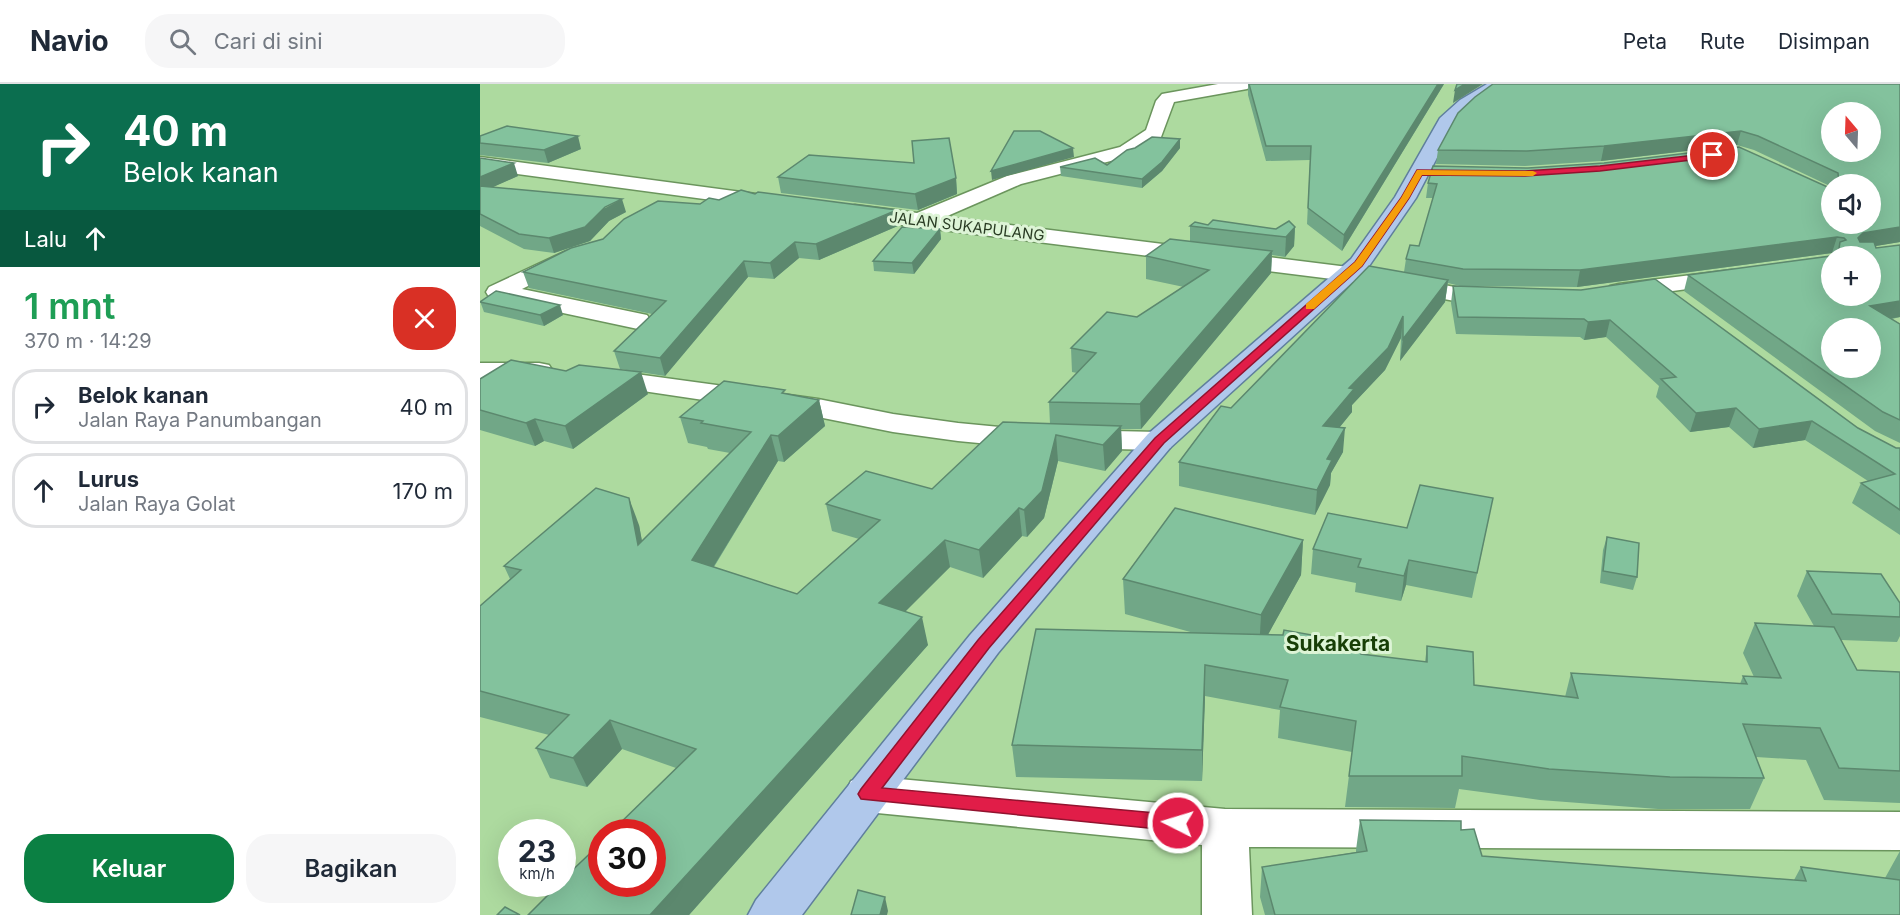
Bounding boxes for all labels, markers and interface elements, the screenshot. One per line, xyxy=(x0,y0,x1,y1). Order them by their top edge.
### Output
search box xyxy=(145,14,565,68)
text: Navio xyxy=(30,24,109,58)
icon: search xyxy=(166,25,199,58)
text: Cari di sini xyxy=(214,28,323,54)
text: Peta xyxy=(1623,29,1667,54)
text: Rute xyxy=(1700,29,1745,54)
text: Disimpan xyxy=(1778,29,1870,54)
north arrow xyxy=(1821,102,1881,162)
map controls xyxy=(1821,102,1881,378)
text: 40 m xyxy=(123,105,228,156)
icon: right xyxy=(24,108,102,186)
pin xyxy=(1687,129,1738,180)
icon: arrive xyxy=(1696,138,1729,171)
text: Belok kanan xyxy=(123,156,279,189)
button: sound xyxy=(1821,174,1881,234)
street label: JALAN SUKAPULANG xyxy=(888,207,1046,245)
icon: ahead xyxy=(79,222,112,255)
text: Lalu xyxy=(24,226,67,252)
button: + xyxy=(1821,246,1881,306)
text: 1 mnt xyxy=(24,284,115,328)
button: close xyxy=(393,287,456,350)
button: − xyxy=(1821,318,1881,378)
text: 370 m · 14:29 xyxy=(24,329,152,353)
text: Belok kanan xyxy=(78,382,209,408)
icon: right xyxy=(27,390,60,423)
text: 40 m xyxy=(399,394,453,420)
text: Jalan Raya Panumbangan xyxy=(78,408,322,432)
text: Lurus xyxy=(78,466,139,492)
icon: ahead xyxy=(27,474,60,507)
text: 170 m xyxy=(393,478,453,504)
text: Jalan Raya Golat xyxy=(78,492,235,516)
district label: Sukakerta xyxy=(1286,631,1390,656)
position arrow xyxy=(1146,791,1210,855)
speed limit sign: 30 xyxy=(588,819,666,897)
text: 23 xyxy=(518,833,556,869)
button: Keluar xyxy=(24,834,234,903)
button: Bagikan xyxy=(246,834,456,903)
text: km/h xyxy=(519,864,555,883)

